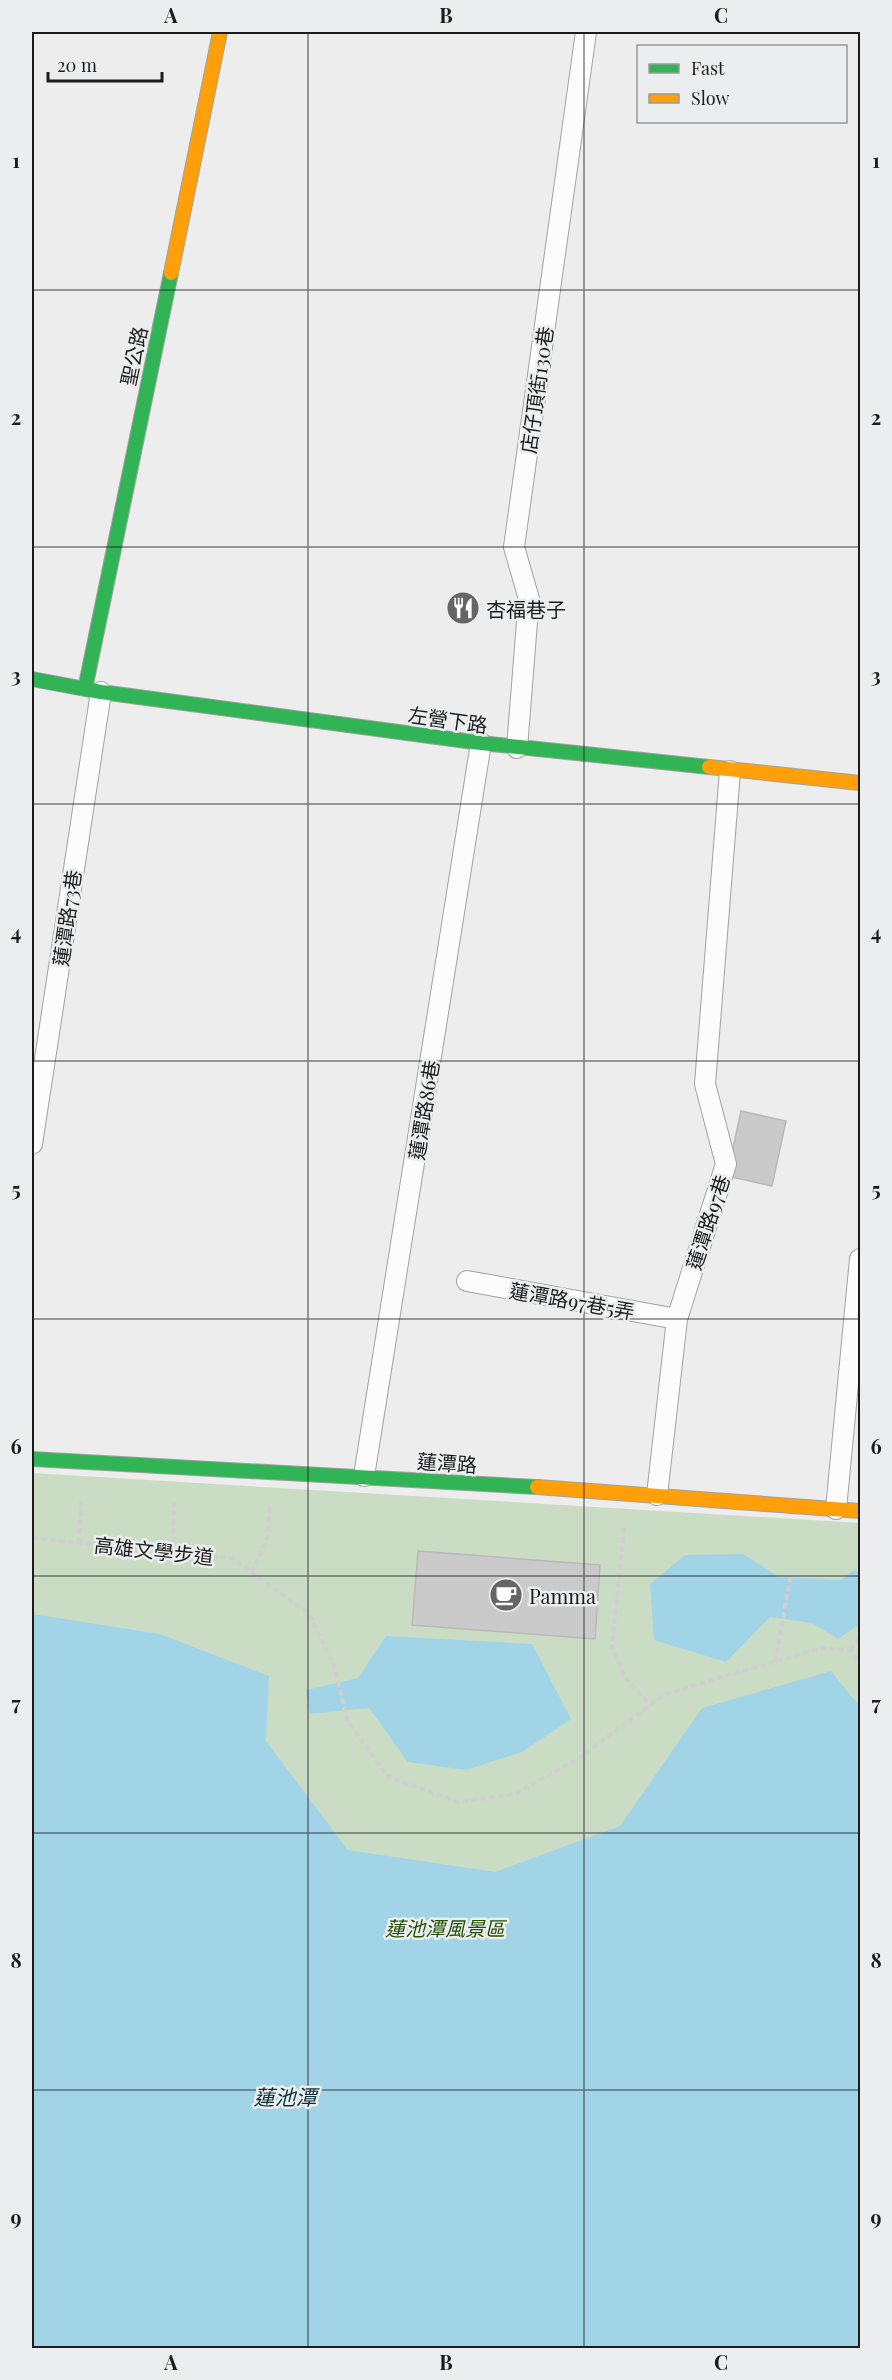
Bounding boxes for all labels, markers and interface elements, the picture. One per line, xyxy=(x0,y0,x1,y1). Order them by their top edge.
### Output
text: A xyxy=(163,1,178,28)
text: B xyxy=(439,1,453,28)
text: C xyxy=(714,1,728,28)
scale bar xyxy=(48,45,162,83)
legend xyxy=(637,45,847,123)
text: 20 m xyxy=(57,53,97,77)
text: Fast xyxy=(691,56,725,80)
text: Slow xyxy=(691,86,729,110)
text: 1 xyxy=(12,146,20,173)
text: 1 xyxy=(872,146,880,173)
street label: 聖公路 xyxy=(114,324,152,388)
street label: 店仔頂街130巷 xyxy=(514,325,558,455)
text: 2 xyxy=(11,403,21,430)
text: 2 xyxy=(871,403,881,430)
restaurant icon: 杏福巷子 xyxy=(445,590,481,626)
place label: 杏福巷子 xyxy=(486,595,566,622)
text: 3 xyxy=(11,661,21,688)
text: 3 xyxy=(871,661,881,688)
street label: 左營下路 xyxy=(407,700,489,738)
street label: 蓮潭路73巷 xyxy=(46,868,86,968)
text: 4 xyxy=(11,918,21,945)
text: 4 xyxy=(871,918,881,945)
street label: 蓮潭路86巷 xyxy=(402,1058,444,1162)
street label: 蓮潭路97巷 xyxy=(679,1171,735,1273)
text: 5 xyxy=(11,1175,21,1202)
text: 5 xyxy=(871,1175,881,1202)
street label: 蓮潭路97巷5弄 xyxy=(507,1276,637,1324)
text: 6 xyxy=(10,1432,22,1459)
text: 6 xyxy=(870,1432,882,1459)
street label: 蓮潭路 xyxy=(416,1446,478,1478)
street label: 高雄文學步道 xyxy=(93,1530,215,1570)
cafe icon: Pamma xyxy=(488,1577,524,1613)
place label: Pamma xyxy=(529,1582,596,1609)
text: 7 xyxy=(11,1689,21,1716)
text: 7 xyxy=(871,1689,881,1716)
park label: 蓮池潭風景區 xyxy=(385,1914,508,1941)
text: 8 xyxy=(10,1946,22,1973)
text: 8 xyxy=(870,1946,882,1973)
water label: 蓮池潭 xyxy=(254,2082,320,2110)
text: 9 xyxy=(10,2203,22,2230)
text: 9 xyxy=(870,2203,882,2230)
text: A xyxy=(163,2348,178,2375)
text: B xyxy=(439,2348,453,2375)
text: C xyxy=(714,2348,728,2375)

